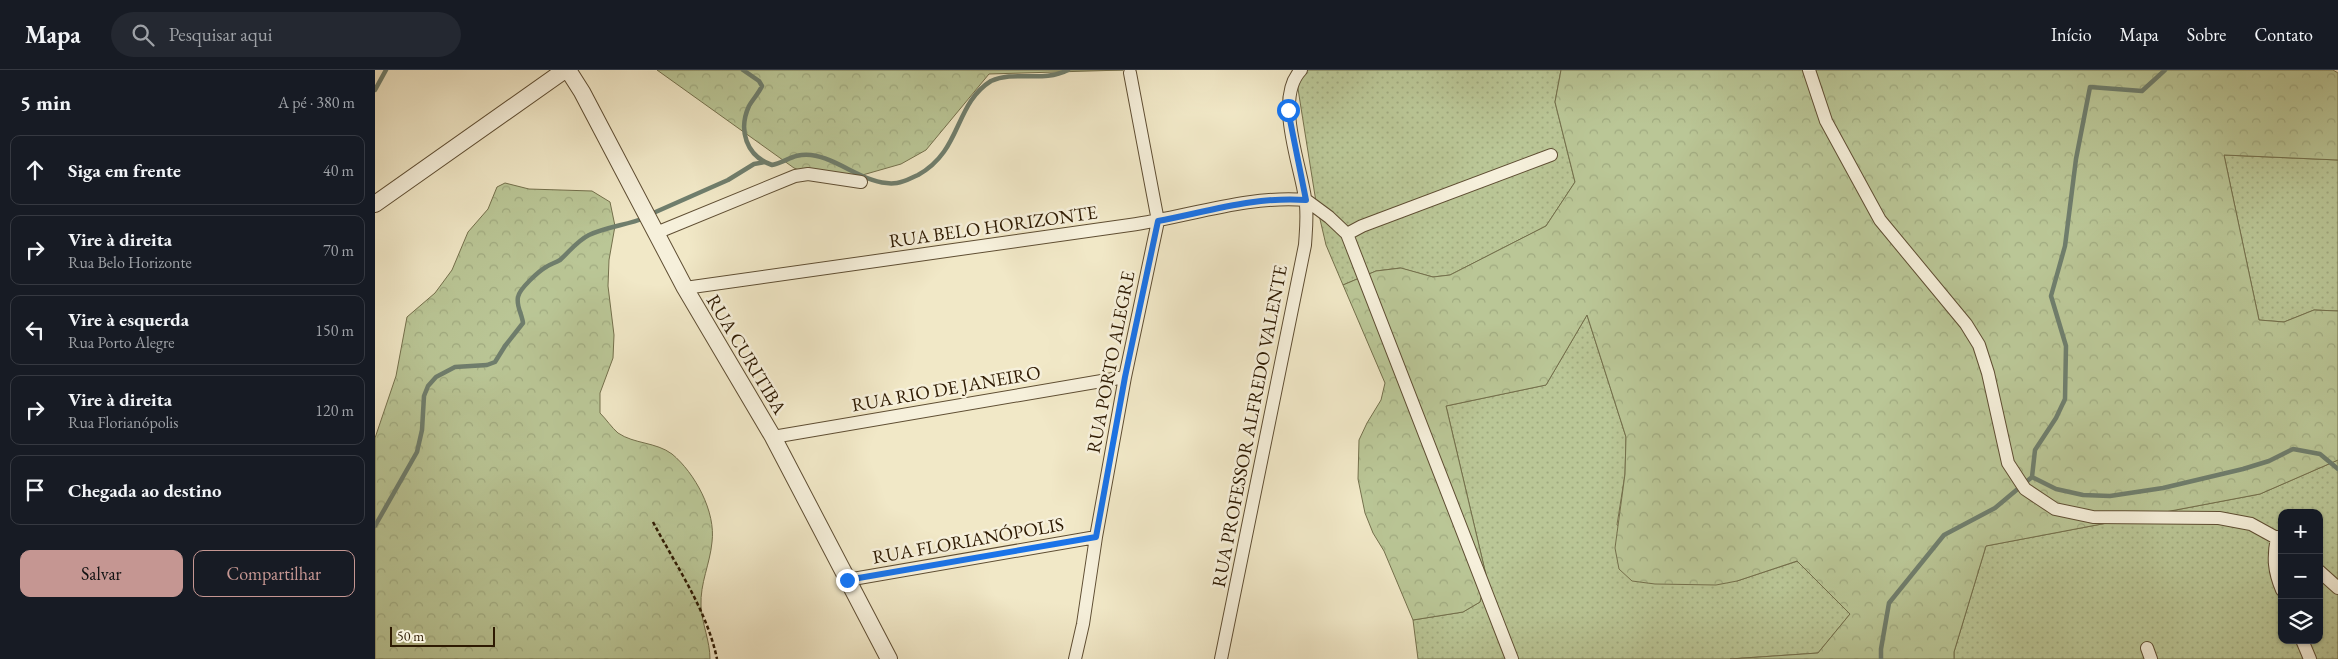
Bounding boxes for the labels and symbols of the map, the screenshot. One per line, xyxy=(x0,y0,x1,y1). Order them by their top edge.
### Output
route start xyxy=(1277,99,1300,122)
street label: RUA BELO HORIZONTE xyxy=(887,199,1099,253)
street label: RUA PROFESSOR ALFREDO VALENTE xyxy=(1206,263,1293,589)
street label: RUA PORTO ALEGRE xyxy=(1081,269,1140,455)
street label: RUA CURITIBA xyxy=(701,290,793,420)
street label: RUA RIO DE JANEIRO xyxy=(850,360,1043,417)
street label: RUA FLORIANÓPOLIS xyxy=(870,511,1066,570)
route end xyxy=(836,569,859,592)
scale bar xyxy=(390,624,495,647)

